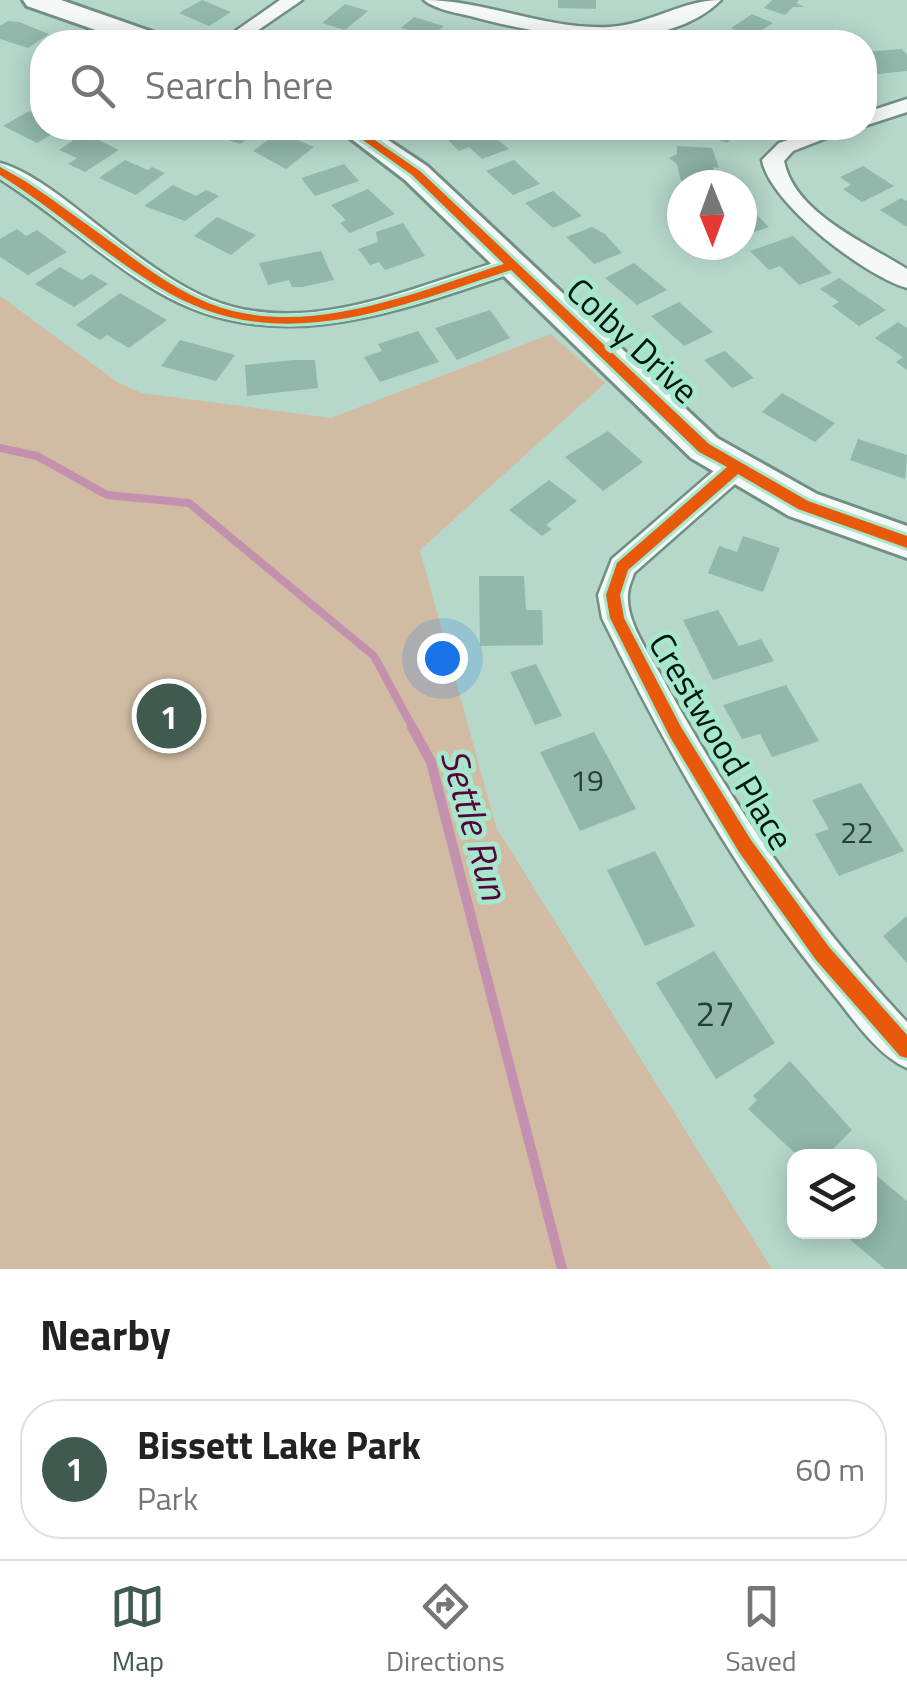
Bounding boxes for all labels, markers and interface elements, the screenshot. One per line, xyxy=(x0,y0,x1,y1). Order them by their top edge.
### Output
search box xyxy=(30,30,877,140)
text: Search here xyxy=(145,56,333,114)
icon: search xyxy=(65,58,120,113)
north arrow xyxy=(667,170,757,260)
street label: Colby Drive xyxy=(554,264,712,416)
street label: Crestwood Place xyxy=(636,622,808,860)
your location xyxy=(417,633,468,684)
pin: 1 xyxy=(136,678,202,754)
water label: Settle Run xyxy=(426,742,524,907)
house number: 19 xyxy=(570,757,604,803)
house number: 22 xyxy=(840,809,874,855)
house number: 27 xyxy=(695,986,735,1040)
map controls xyxy=(787,1149,877,1239)
button: layers xyxy=(787,1149,877,1239)
text: Nearby xyxy=(40,1302,171,1366)
text: Bissett Lake Park xyxy=(137,1416,421,1474)
text: 1 xyxy=(66,1445,83,1493)
text: 60 m xyxy=(795,1445,865,1493)
text: Park xyxy=(137,1474,198,1522)
tab: Map xyxy=(110,1579,165,1682)
tab: Directions xyxy=(386,1579,505,1682)
tab: Saved xyxy=(725,1579,797,1682)

